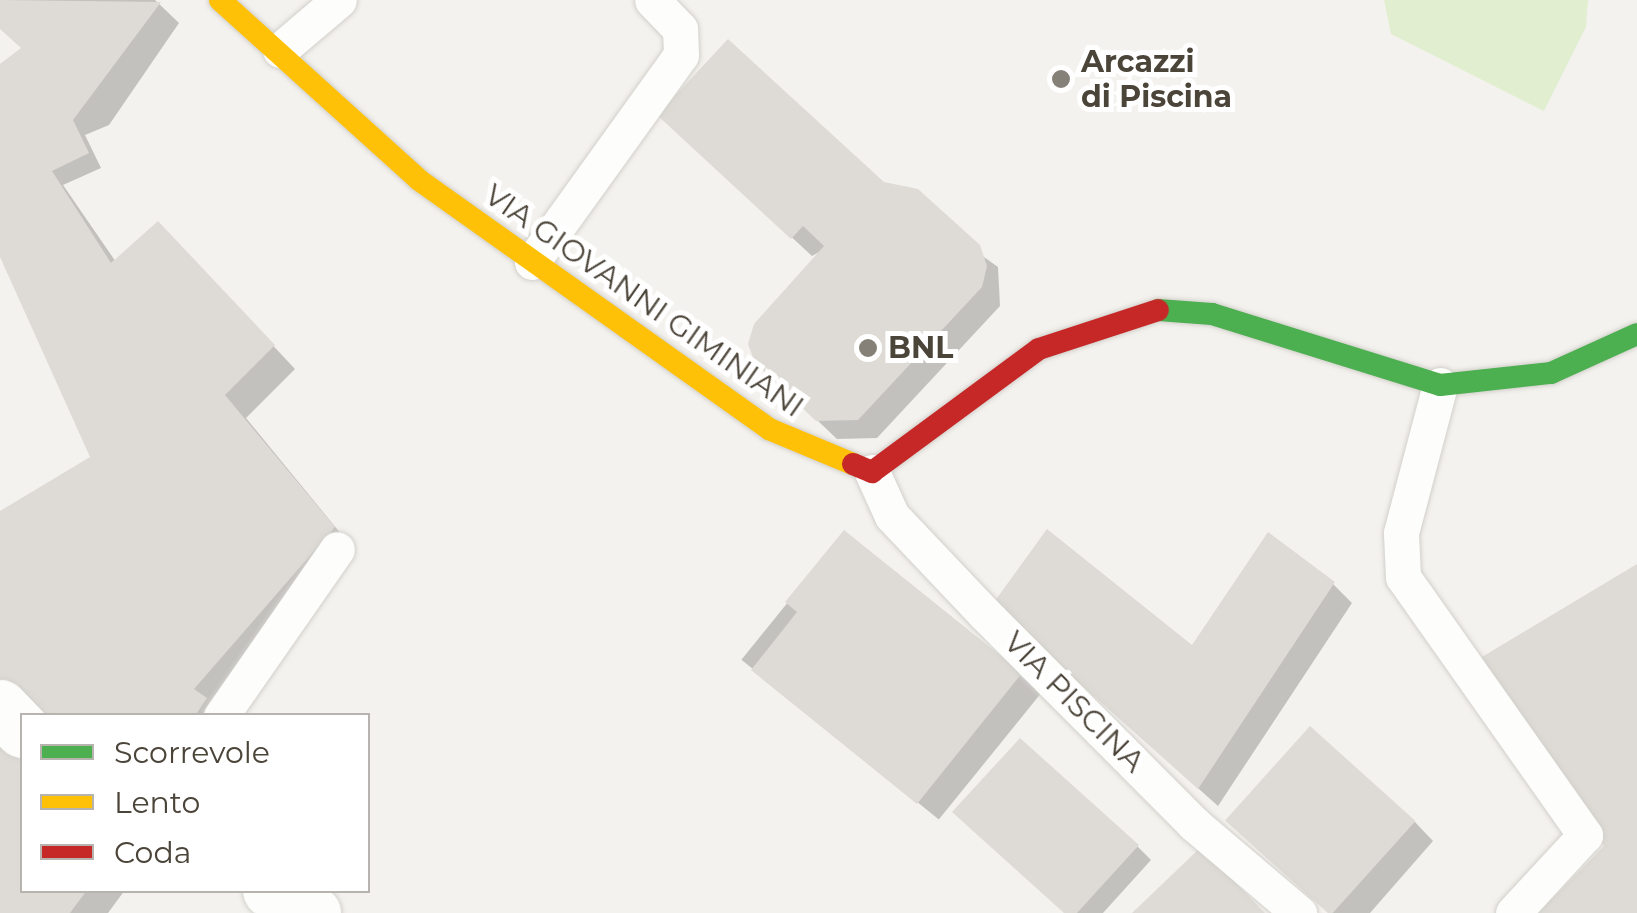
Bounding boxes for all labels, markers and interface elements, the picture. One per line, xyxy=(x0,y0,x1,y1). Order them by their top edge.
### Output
place label: Arcazzi di Piscina xyxy=(1081,44,1232,114)
marker: Arcazzi di Piscina xyxy=(1050,68,1072,90)
street label: VIA GIOVANNI GIMINIANI xyxy=(478,177,810,425)
place label: BNL xyxy=(888,330,953,366)
marker: BNL xyxy=(857,337,879,359)
street label: VIA PISCINA xyxy=(996,624,1152,780)
legend xyxy=(20,713,370,893)
text: Scorrevole xyxy=(114,734,270,771)
text: Lento xyxy=(114,784,200,821)
text: Coda xyxy=(114,834,191,871)

